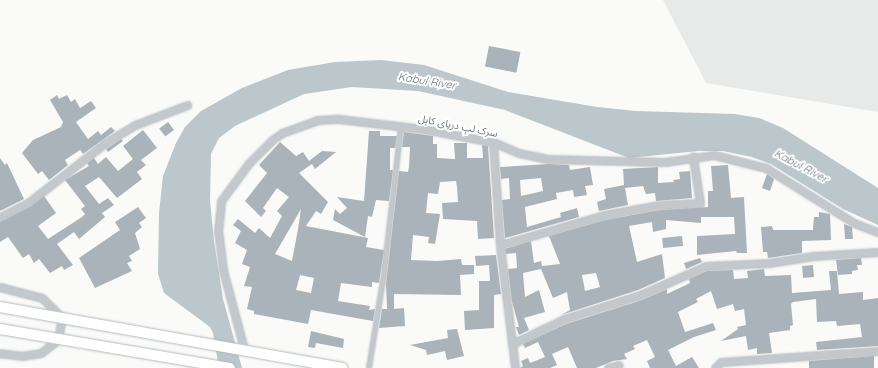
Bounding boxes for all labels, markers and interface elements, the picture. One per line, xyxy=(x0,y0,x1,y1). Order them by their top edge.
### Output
water label: Kabul River xyxy=(397,70,457,92)
street label: سرک لبِ دریای کابل xyxy=(417,112,499,140)
water label: Kabul River xyxy=(772,146,830,186)

